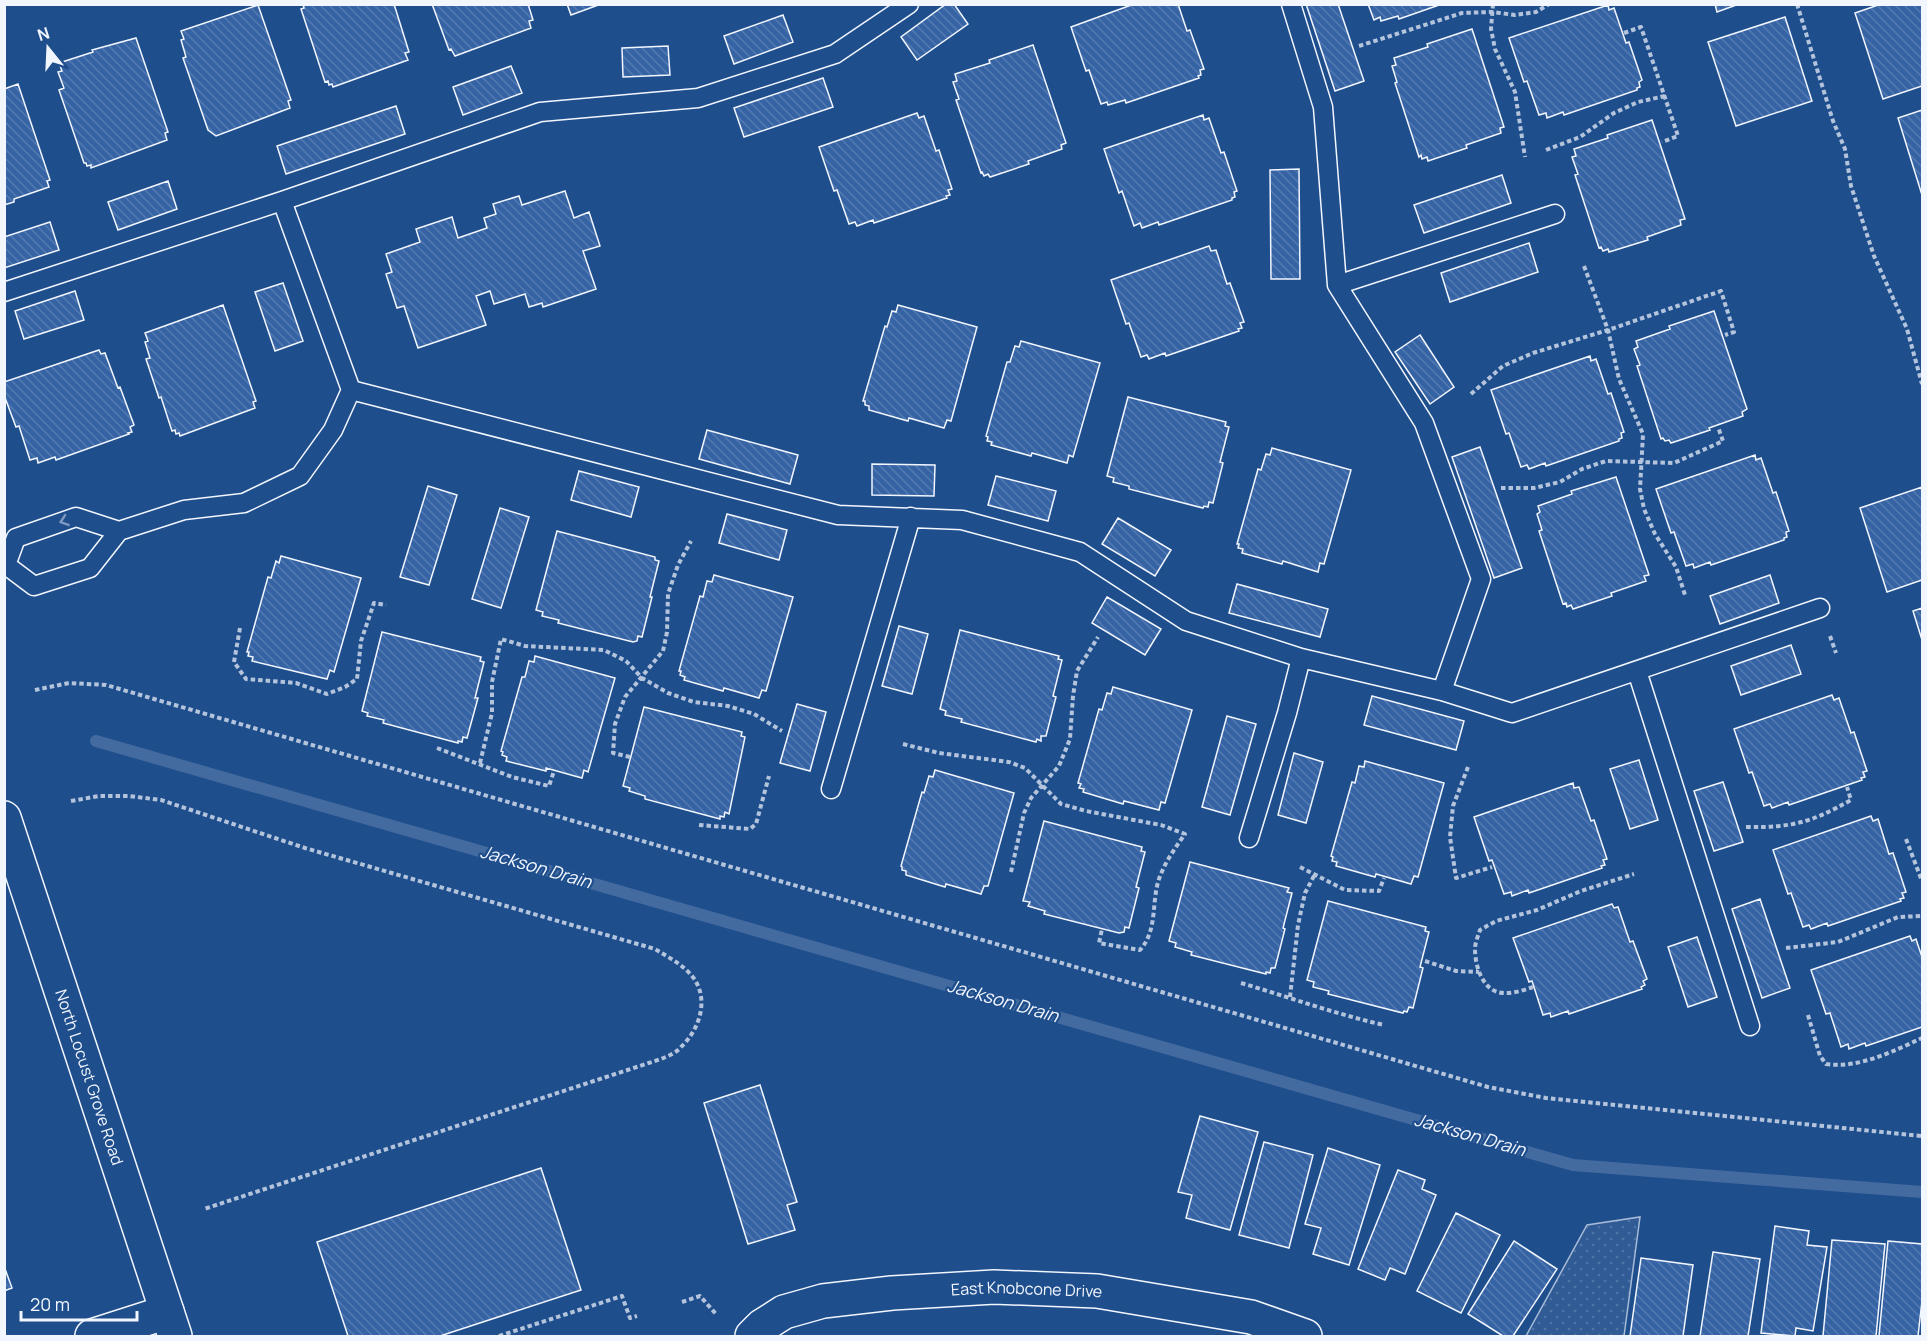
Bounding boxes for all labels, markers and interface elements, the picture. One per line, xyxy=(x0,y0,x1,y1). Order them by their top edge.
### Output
north arrow xyxy=(18,18,78,78)
text: N xyxy=(34,21,52,46)
one-way arrow xyxy=(59,514,70,527)
water label: Jackson Drain xyxy=(478,839,596,894)
water label: Jackson Drain xyxy=(945,973,1063,1028)
street label: North Locust Grove Road xyxy=(50,987,129,1168)
water label: Jackson Drain xyxy=(1412,1107,1530,1162)
street label: East Knobcone Drive xyxy=(950,1276,1104,1303)
scale bar xyxy=(21,1284,136,1322)
text: 20 m xyxy=(30,1292,70,1316)

